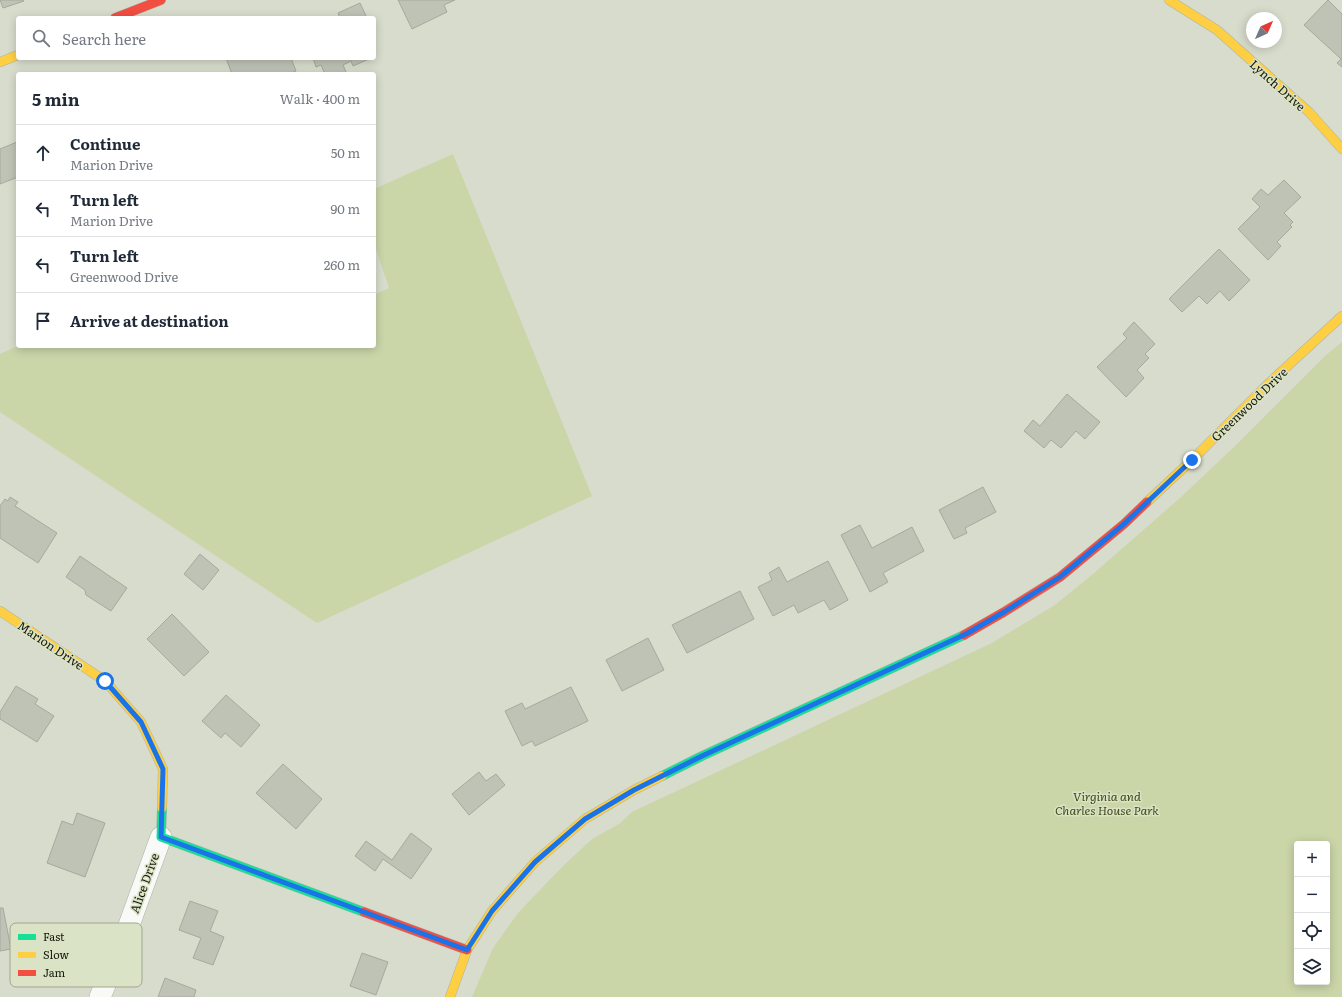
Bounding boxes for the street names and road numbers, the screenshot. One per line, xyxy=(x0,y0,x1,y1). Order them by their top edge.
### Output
street label: Lynch Drive xyxy=(1246,55,1310,115)
street label: Greenwood Drive xyxy=(1207,363,1291,445)
street label: Marion Drive xyxy=(14,616,88,674)
street label: Alice Drive xyxy=(125,850,163,916)

